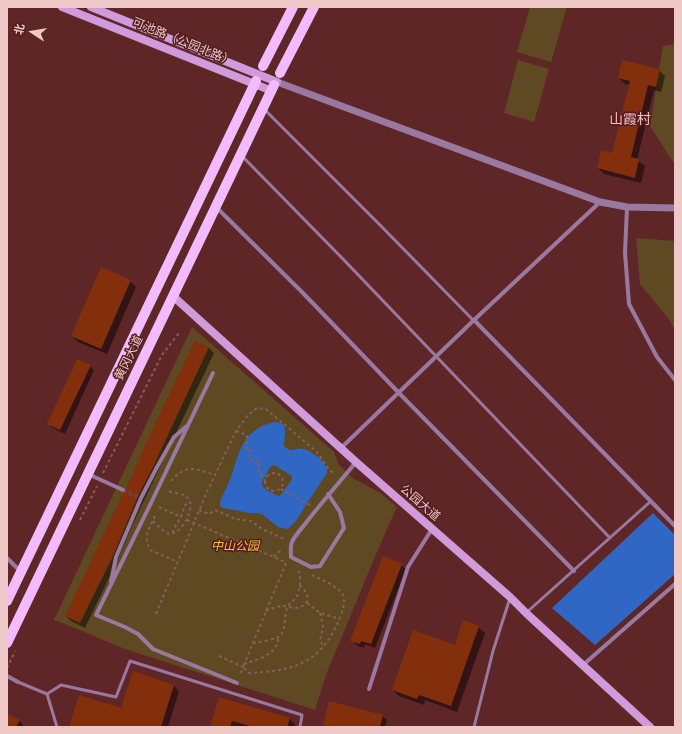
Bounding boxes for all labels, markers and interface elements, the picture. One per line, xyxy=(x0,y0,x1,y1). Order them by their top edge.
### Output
north arrow xyxy=(12,12,52,52)
street label: 可池路（公园北路） xyxy=(130,15,236,69)
text: 北 xyxy=(12,23,27,36)
district label: 山霞村 xyxy=(609,112,651,128)
street label: 黄冈大道 xyxy=(112,333,146,383)
street label: 公园大道 xyxy=(397,482,443,524)
park label: 中山公园 xyxy=(211,539,259,553)

